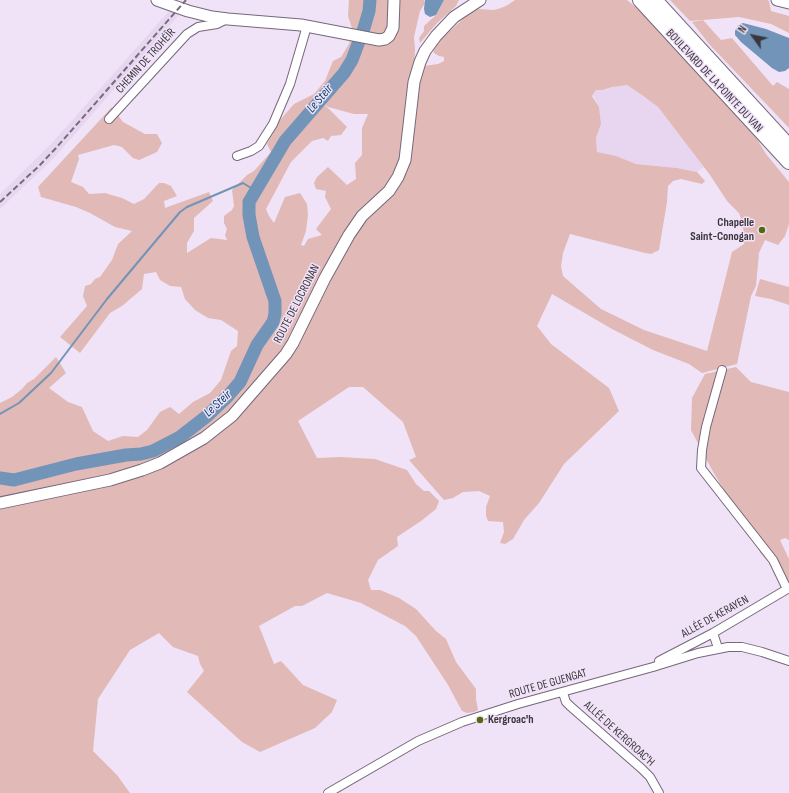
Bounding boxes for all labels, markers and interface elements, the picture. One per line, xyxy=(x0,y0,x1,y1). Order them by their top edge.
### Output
north arrow xyxy=(733,16,773,56)
street label: CHEMIN DE TROHÉÎR xyxy=(113,26,179,96)
street label: BOULEVARD DE LA POINTE DU VAN xyxy=(662,26,766,136)
water label: Le Steir xyxy=(304,82,336,116)
place label: Chapelle Saint-Conogan xyxy=(690,216,754,244)
marker: Chapelle Saint-Conogan xyxy=(757,225,767,235)
street label: ROUTE DE LOCRONAN xyxy=(271,262,323,346)
water label: Le Steir xyxy=(201,387,235,421)
street label: ALLÉE DE KERAYEN xyxy=(679,593,751,641)
street label: ROUTE DE GUENGAT xyxy=(507,666,589,702)
street label: ALLÉE DE KERGROAC'H xyxy=(581,698,657,770)
place label: Kergroac'h xyxy=(488,713,534,727)
marker: Kergroac'h xyxy=(475,715,485,725)

